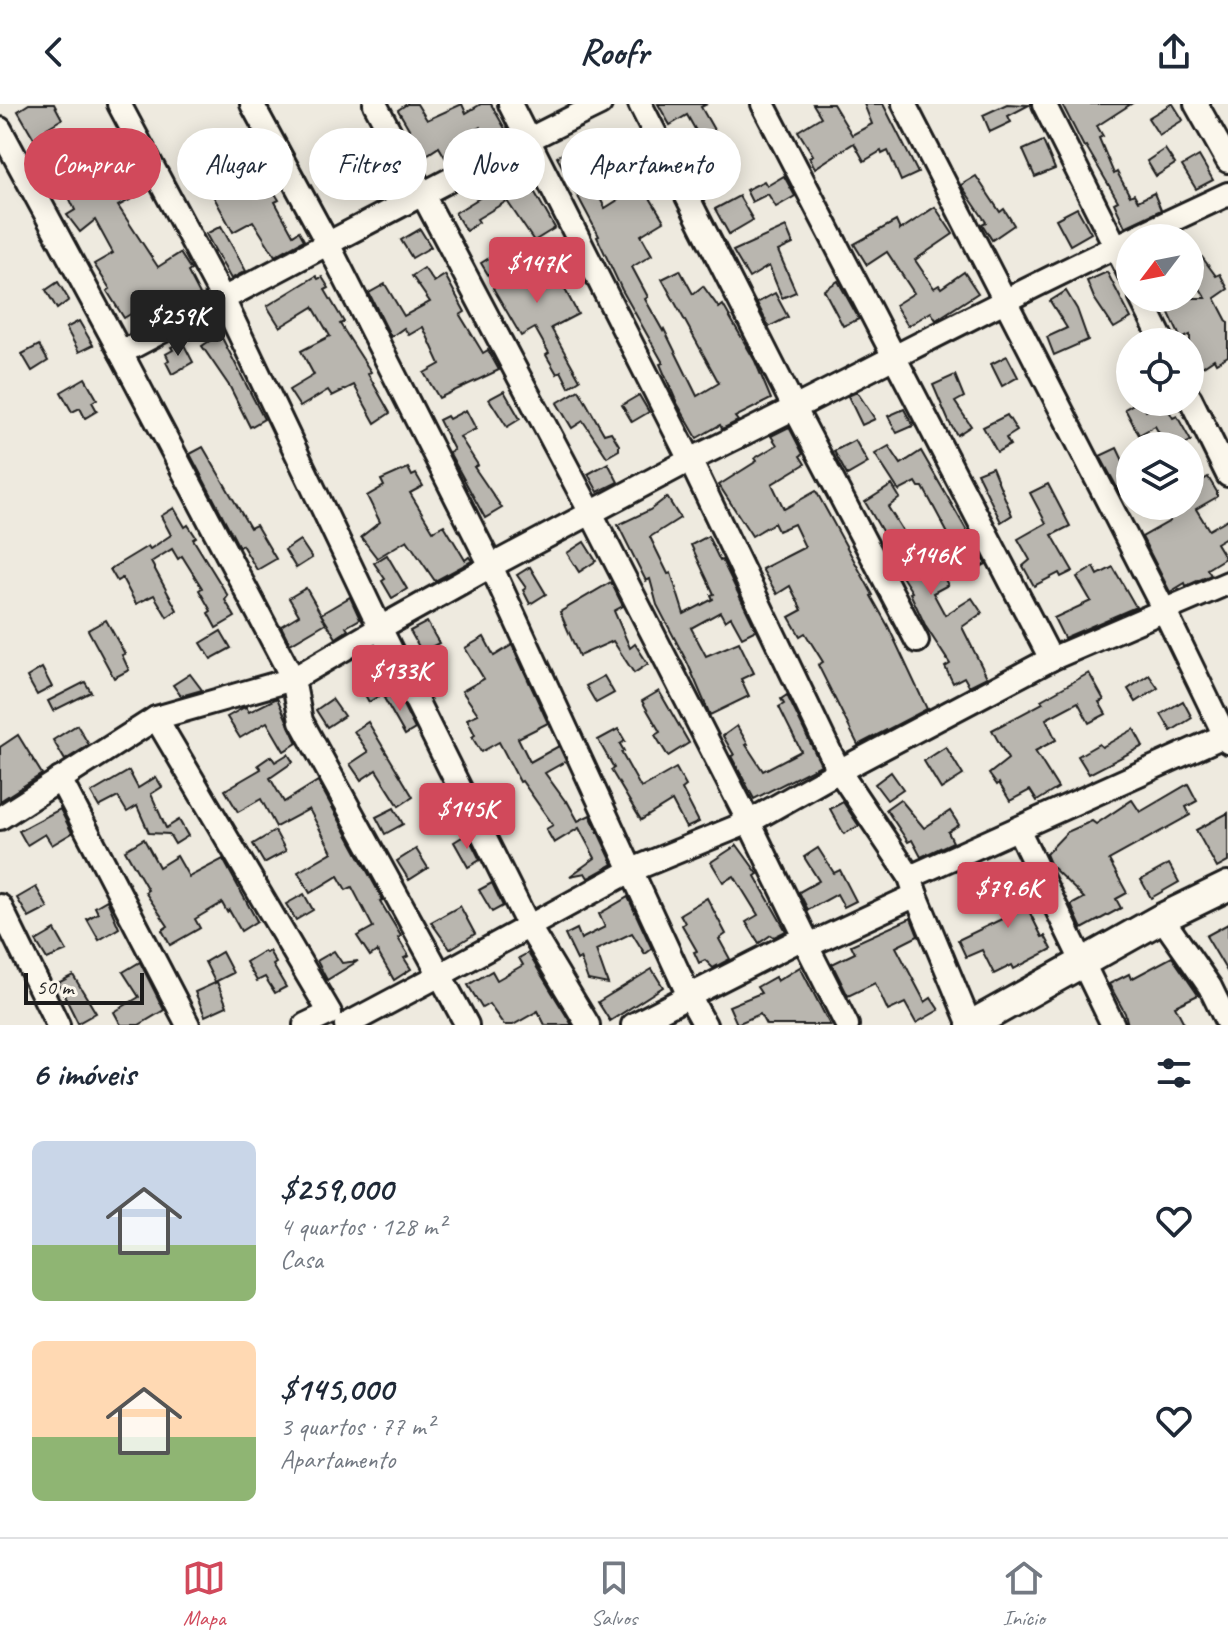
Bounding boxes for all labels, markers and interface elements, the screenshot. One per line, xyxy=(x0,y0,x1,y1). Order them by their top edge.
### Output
text: Roofr xyxy=(579,29,649,75)
icon: back xyxy=(32,30,76,74)
icon: share xyxy=(1152,30,1196,74)
chip: Comprar xyxy=(24,128,161,200)
chip: Alugar xyxy=(177,128,293,200)
chip: Filtros xyxy=(309,128,427,200)
chip: Novo xyxy=(443,128,545,200)
chip: Apartamento xyxy=(561,128,741,200)
north arrow xyxy=(1116,224,1204,312)
map controls xyxy=(1116,224,1204,520)
pin: $147K xyxy=(481,237,593,305)
text: $147K xyxy=(507,246,567,279)
pin: $259K xyxy=(122,290,234,358)
text: $259K xyxy=(148,299,208,332)
button: locate xyxy=(1116,328,1204,416)
button: layers xyxy=(1116,432,1204,520)
pin: $146K xyxy=(875,529,987,597)
text: $146K xyxy=(901,538,961,571)
pin: $133K xyxy=(344,645,456,713)
text: $133K xyxy=(370,654,430,687)
pin: $145K xyxy=(411,783,523,851)
text: $145K xyxy=(437,792,497,825)
pin: $79.6K xyxy=(943,862,1073,930)
text: $79.6K xyxy=(975,871,1041,904)
scale bar xyxy=(24,969,144,1005)
text: 50 m xyxy=(36,973,73,1001)
icon: filters xyxy=(1152,1051,1196,1095)
text: 6 imóveis xyxy=(32,1052,135,1095)
text: $259,000 xyxy=(280,1167,393,1210)
icon: home xyxy=(96,1173,192,1269)
icon: heart xyxy=(1152,1199,1196,1243)
text: 4 quartos · 128 m² xyxy=(280,1210,445,1243)
text: Casa xyxy=(280,1243,323,1276)
text: $145,000 xyxy=(280,1367,393,1410)
icon: home xyxy=(96,1373,192,1469)
icon: heart xyxy=(1152,1399,1196,1443)
text: 3 quartos · 77 m² xyxy=(280,1410,434,1443)
text: Apartamento xyxy=(280,1443,395,1476)
tab: Mapa xyxy=(182,1556,226,1632)
tab: Salvos xyxy=(591,1556,637,1632)
tab: Início xyxy=(1002,1556,1046,1632)

